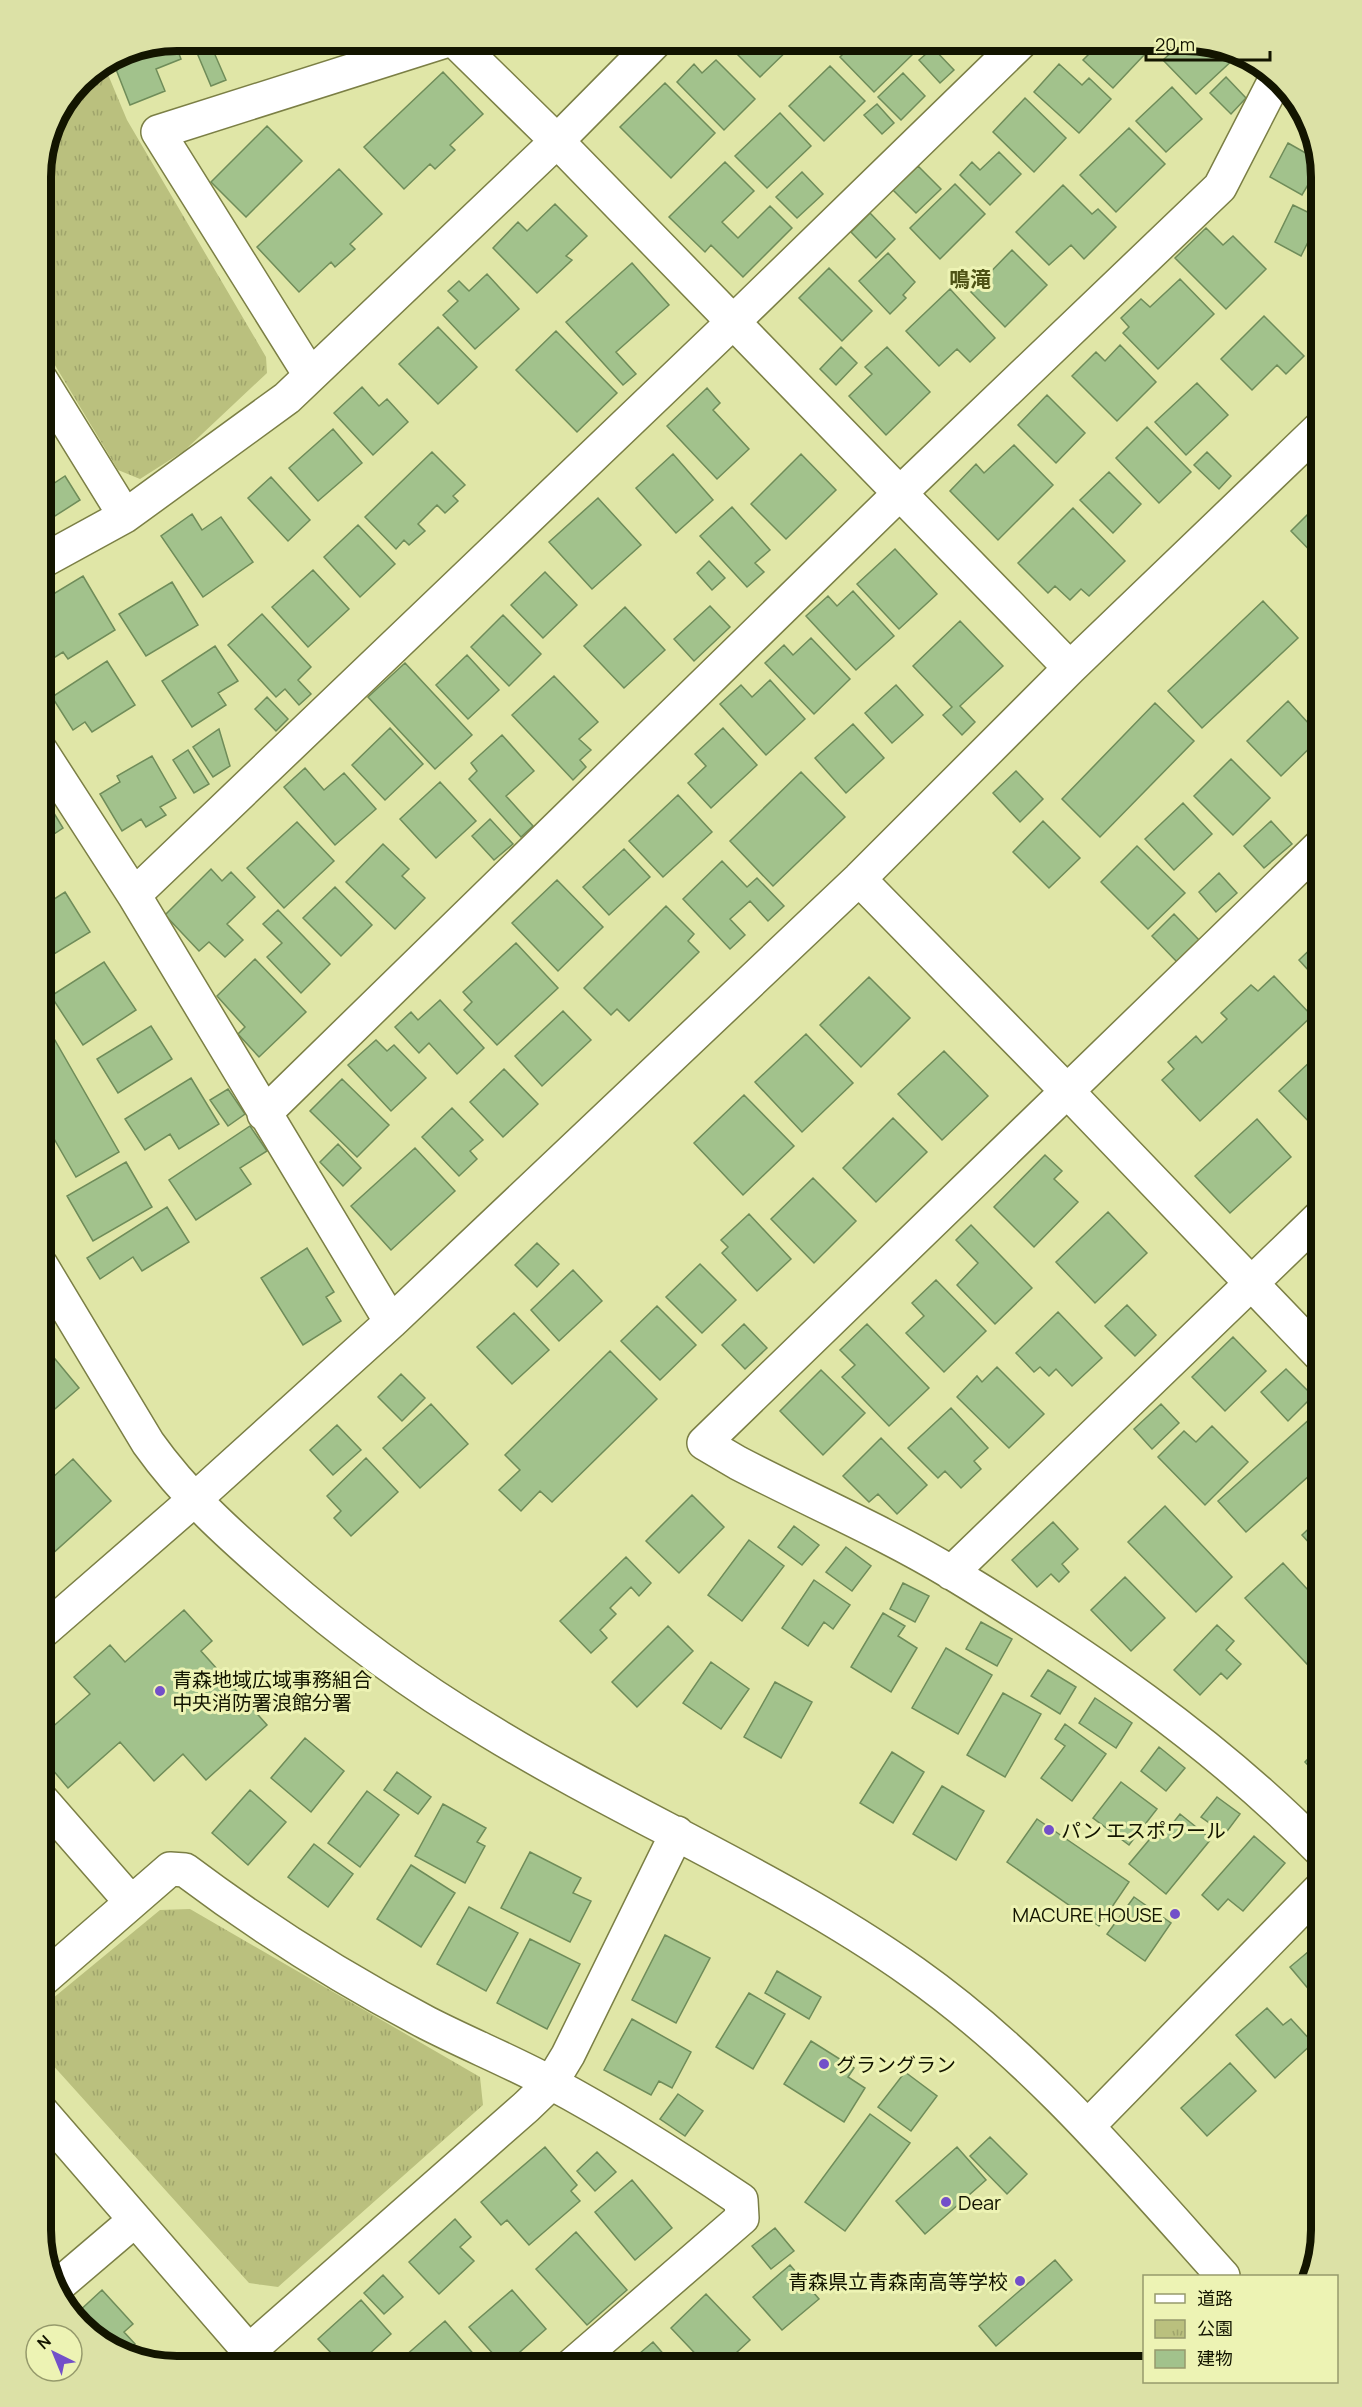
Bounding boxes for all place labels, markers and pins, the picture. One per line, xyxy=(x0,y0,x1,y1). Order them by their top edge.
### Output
place label: 青森地域広域事務組合 中央消防署浪館分署 xyxy=(172,1666,372,1716)
marker: 青森地域広域事務組合 中央消防署浪館分署 xyxy=(153,1684,167,1698)
place label: パン エスポワール xyxy=(1061,1817,1226,1844)
marker: パン エスポワール xyxy=(1042,1823,1056,1837)
place label: MACURE HOUSE xyxy=(1012,1901,1163,1928)
marker: MACURE HOUSE xyxy=(1168,1907,1182,1921)
place label: グラングラン xyxy=(836,2051,956,2078)
marker: グラングラン xyxy=(817,2057,831,2071)
place label: Dear xyxy=(958,2189,1001,2216)
marker: Dear xyxy=(939,2195,953,2209)
place label: 青森県立青森南高等学校 xyxy=(788,2268,1008,2295)
marker: 青森県立青森南高等学校 xyxy=(1013,2274,1027,2288)

